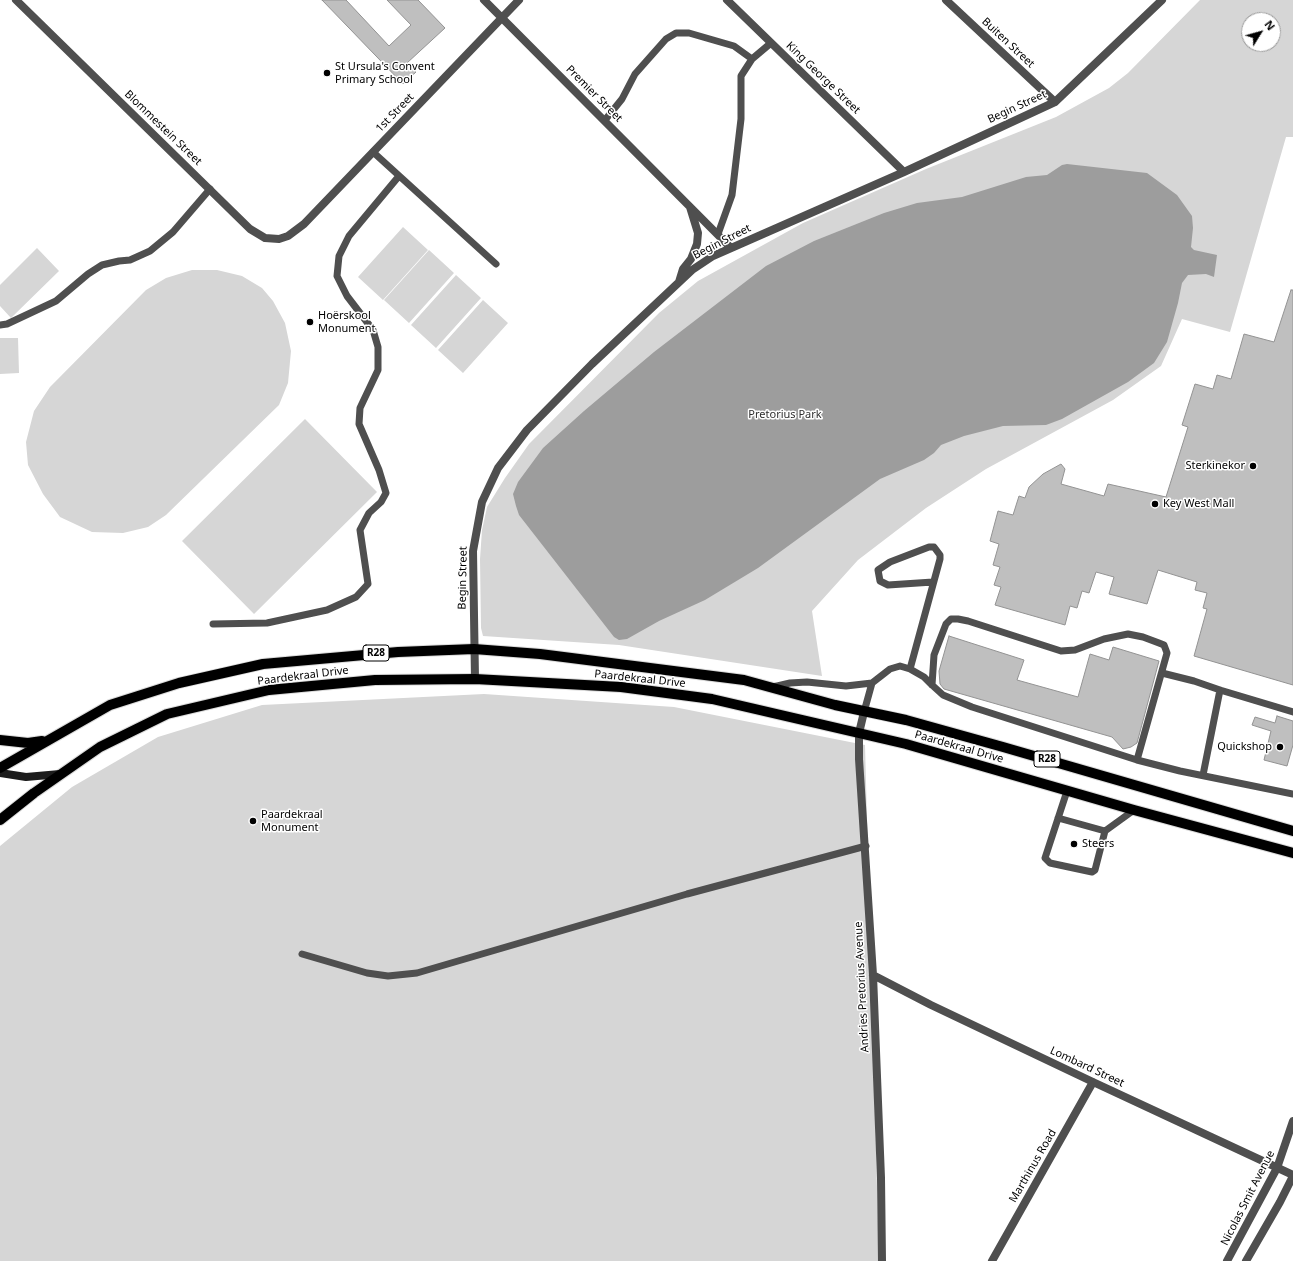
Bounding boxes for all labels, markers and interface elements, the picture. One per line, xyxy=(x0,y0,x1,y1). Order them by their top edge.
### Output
north arrow xyxy=(1241,12,1281,52)
street label: Buiten Street xyxy=(979,15,1037,71)
text: N xyxy=(1261,17,1279,33)
street label: King George Street xyxy=(783,39,863,117)
place label: St Ursula's Convent Primary School xyxy=(335,60,435,86)
street label: Premier Street xyxy=(563,63,625,125)
marker: St Ursula's Convent Primary School xyxy=(322,68,332,78)
street label: Blommestein Street xyxy=(122,88,204,168)
street label: Begin Street xyxy=(986,88,1048,126)
street label: 1st Street xyxy=(373,91,417,135)
street label: Begin Street xyxy=(691,222,753,262)
place label: Hoërskool Monument xyxy=(318,309,375,335)
marker: Hoërskool Monument xyxy=(305,317,315,327)
park label: Pretorius Park xyxy=(748,408,822,422)
place label: Sterkinekor xyxy=(1185,459,1245,473)
marker: Sterkinekor xyxy=(1248,461,1258,471)
place label: Key West Mall xyxy=(1163,497,1234,511)
marker: Key West Mall xyxy=(1150,499,1160,509)
street label: Begin Street xyxy=(456,546,470,610)
road number: R28 xyxy=(363,645,389,661)
street label: Paardekraal Drive xyxy=(257,664,349,688)
street label: Paardekraal Drive xyxy=(594,668,686,690)
street label: Paardekraal Drive xyxy=(913,728,1005,766)
place label: Quickshop xyxy=(1217,740,1272,754)
marker: Quickshop xyxy=(1275,742,1285,752)
road number: R28 xyxy=(1034,751,1060,767)
place label: Paardekraal Monument xyxy=(261,808,323,834)
marker: Paardekraal Monument xyxy=(248,816,258,826)
place label: Steers xyxy=(1082,837,1114,851)
marker: Steers xyxy=(1069,839,1079,849)
street label: Andries Pretorius Avenue xyxy=(852,921,872,1053)
street label: Lombard Street xyxy=(1048,1044,1126,1090)
street label: Marthinus Road xyxy=(1007,1127,1059,1205)
street label: Nicolas Smit Avenue xyxy=(1218,1148,1278,1248)

